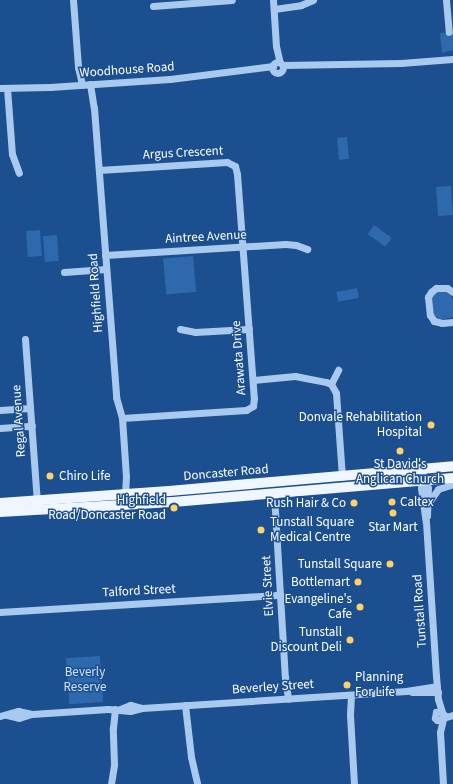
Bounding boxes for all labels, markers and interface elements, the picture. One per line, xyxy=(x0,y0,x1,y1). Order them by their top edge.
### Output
street label: Woodhouse Road xyxy=(79,59,175,81)
street label: Argus Crescent xyxy=(142,143,224,163)
street label: Aintree Avenue xyxy=(165,227,247,247)
street label: Highfield Road xyxy=(85,253,107,333)
street label: Arawata Drive xyxy=(229,320,249,396)
street label: Regal Avenue xyxy=(9,384,29,458)
place label: Donvale Rehabilitation Hospital xyxy=(299,410,422,441)
marker: Donvale Rehabilitation Hospital xyxy=(425,419,437,431)
marker: St David's Anglican Church xyxy=(395,446,405,456)
place label: St David's Anglican Church xyxy=(356,457,444,488)
street label: Doncaster Road xyxy=(183,462,269,484)
place label: Chiro Life xyxy=(59,468,110,484)
marker: Chiro Life xyxy=(44,470,56,482)
place label: Highfield Road/Doncaster Road xyxy=(48,493,166,524)
place label: Caltex xyxy=(400,494,434,510)
place label: Rush Hair & Co xyxy=(266,495,346,511)
marker: Caltex xyxy=(387,497,397,507)
marker: Rush Hair & Co xyxy=(349,498,359,508)
marker: Highfield Road/Doncaster Road xyxy=(169,503,179,513)
marker: Star Mart xyxy=(388,508,398,518)
place label: Tunstall Square Medical Centre xyxy=(270,515,354,546)
place label: Star Mart xyxy=(368,519,418,535)
marker: Tunstall Square Medical Centre xyxy=(255,524,267,536)
street label: Elvie Street xyxy=(259,555,277,617)
place label: Tunstall Square xyxy=(298,556,382,572)
marker: Tunstall Square xyxy=(385,559,395,569)
place label: Bottlemart xyxy=(291,574,350,590)
street label: Tunstall Road xyxy=(410,574,430,648)
marker: Bottlemart xyxy=(353,577,363,587)
street label: Talford Street xyxy=(102,581,176,601)
place label: Evangeline's Cafe xyxy=(284,592,352,623)
marker: Evangeline's Cafe xyxy=(355,602,365,612)
place label: Tunstall Discount Deli xyxy=(271,625,342,656)
marker: Tunstall Discount Deli xyxy=(345,635,355,645)
park label: Beverly Reserve xyxy=(64,665,106,696)
place label: Planning For Life xyxy=(355,670,403,701)
street label: Beverley Street xyxy=(231,676,315,698)
marker: Planning For Life xyxy=(342,680,352,690)

